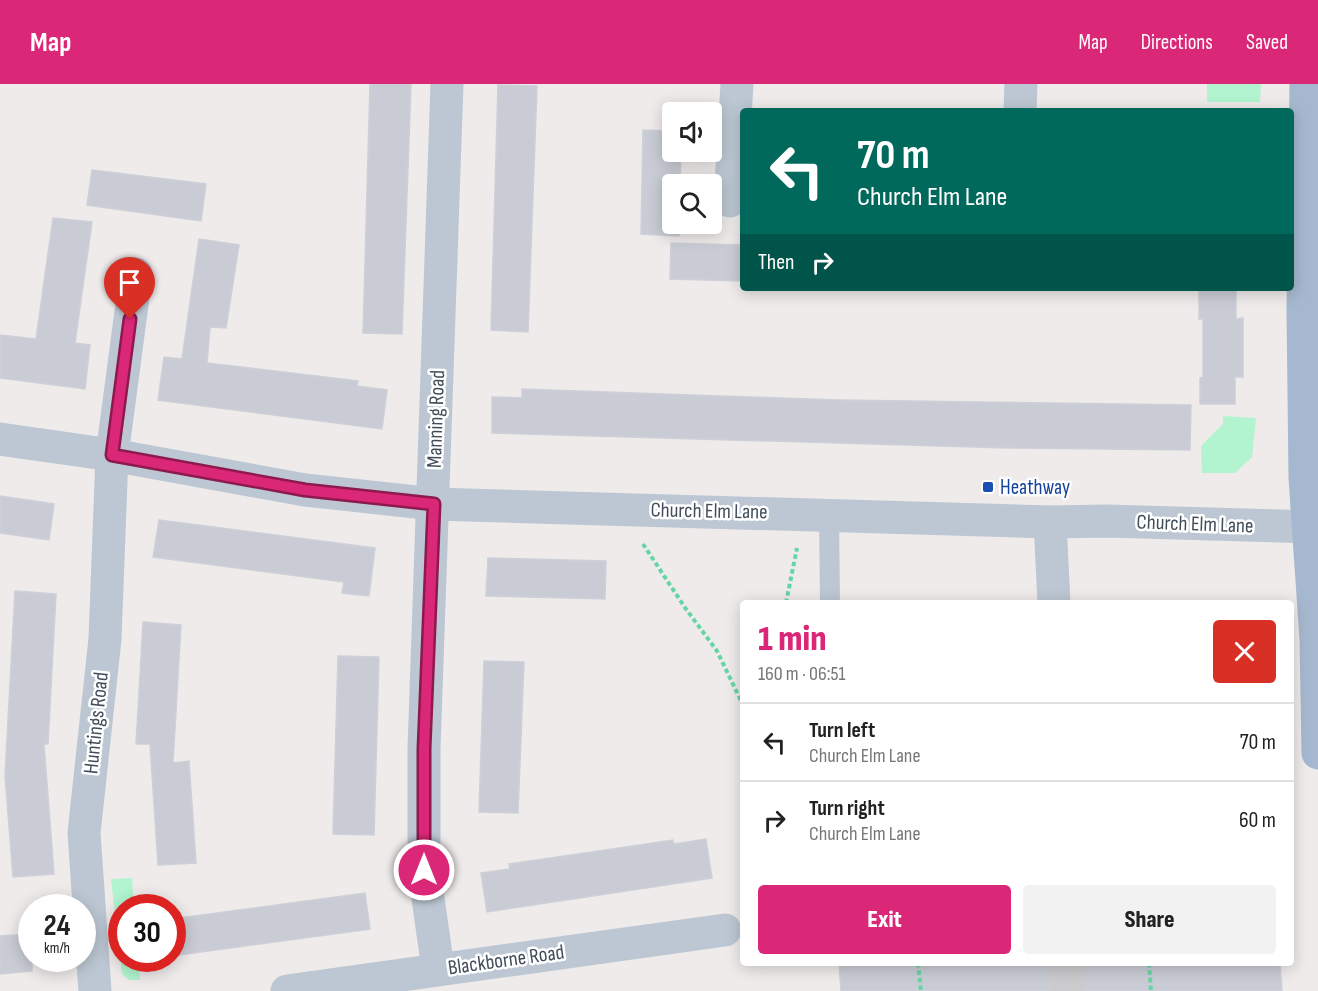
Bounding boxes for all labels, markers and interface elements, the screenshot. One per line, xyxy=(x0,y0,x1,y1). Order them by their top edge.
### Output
text: Map xyxy=(30,26,71,59)
text: Map xyxy=(1078,30,1108,55)
text: Directions xyxy=(1141,30,1213,55)
text: Saved xyxy=(1246,30,1288,55)
map controls xyxy=(662,102,722,234)
button: sound xyxy=(662,102,722,162)
text: 70 m xyxy=(857,130,930,181)
icon: left xyxy=(758,132,836,210)
button: search xyxy=(662,174,722,234)
text: Church Elm Lane xyxy=(857,181,1007,213)
icon: right xyxy=(806,246,839,279)
text: Then xyxy=(758,249,794,276)
pin xyxy=(104,257,155,319)
icon: arrive xyxy=(113,266,146,299)
street label: Manning Road xyxy=(422,370,450,468)
place label: Heathway xyxy=(1000,475,1070,500)
marker: Heathway xyxy=(981,480,995,494)
street label: Church Elm Lane xyxy=(650,497,768,525)
street label: Church Elm Lane xyxy=(1136,509,1254,539)
text: 1 min xyxy=(758,618,826,661)
button: close xyxy=(1213,620,1276,683)
text: 160 m · 06:51 xyxy=(758,662,846,686)
street label: Huntings Road xyxy=(78,671,114,775)
text: Turn left xyxy=(809,717,875,744)
icon: left xyxy=(758,726,791,759)
text: 70 m xyxy=(1240,729,1276,756)
text: Church Elm Lane xyxy=(809,744,920,768)
text: Turn right xyxy=(809,795,885,822)
icon: right xyxy=(758,804,791,837)
text: 60 m xyxy=(1239,807,1276,834)
text: Church Elm Lane xyxy=(809,822,920,846)
position arrow xyxy=(392,838,456,902)
button: Exit xyxy=(758,885,1011,954)
button: Share xyxy=(1023,885,1276,954)
speed limit sign: 30 xyxy=(108,894,186,972)
text: 24 xyxy=(44,908,70,944)
text: km/h xyxy=(44,939,70,958)
street label: Blackborne Road xyxy=(446,939,566,981)

